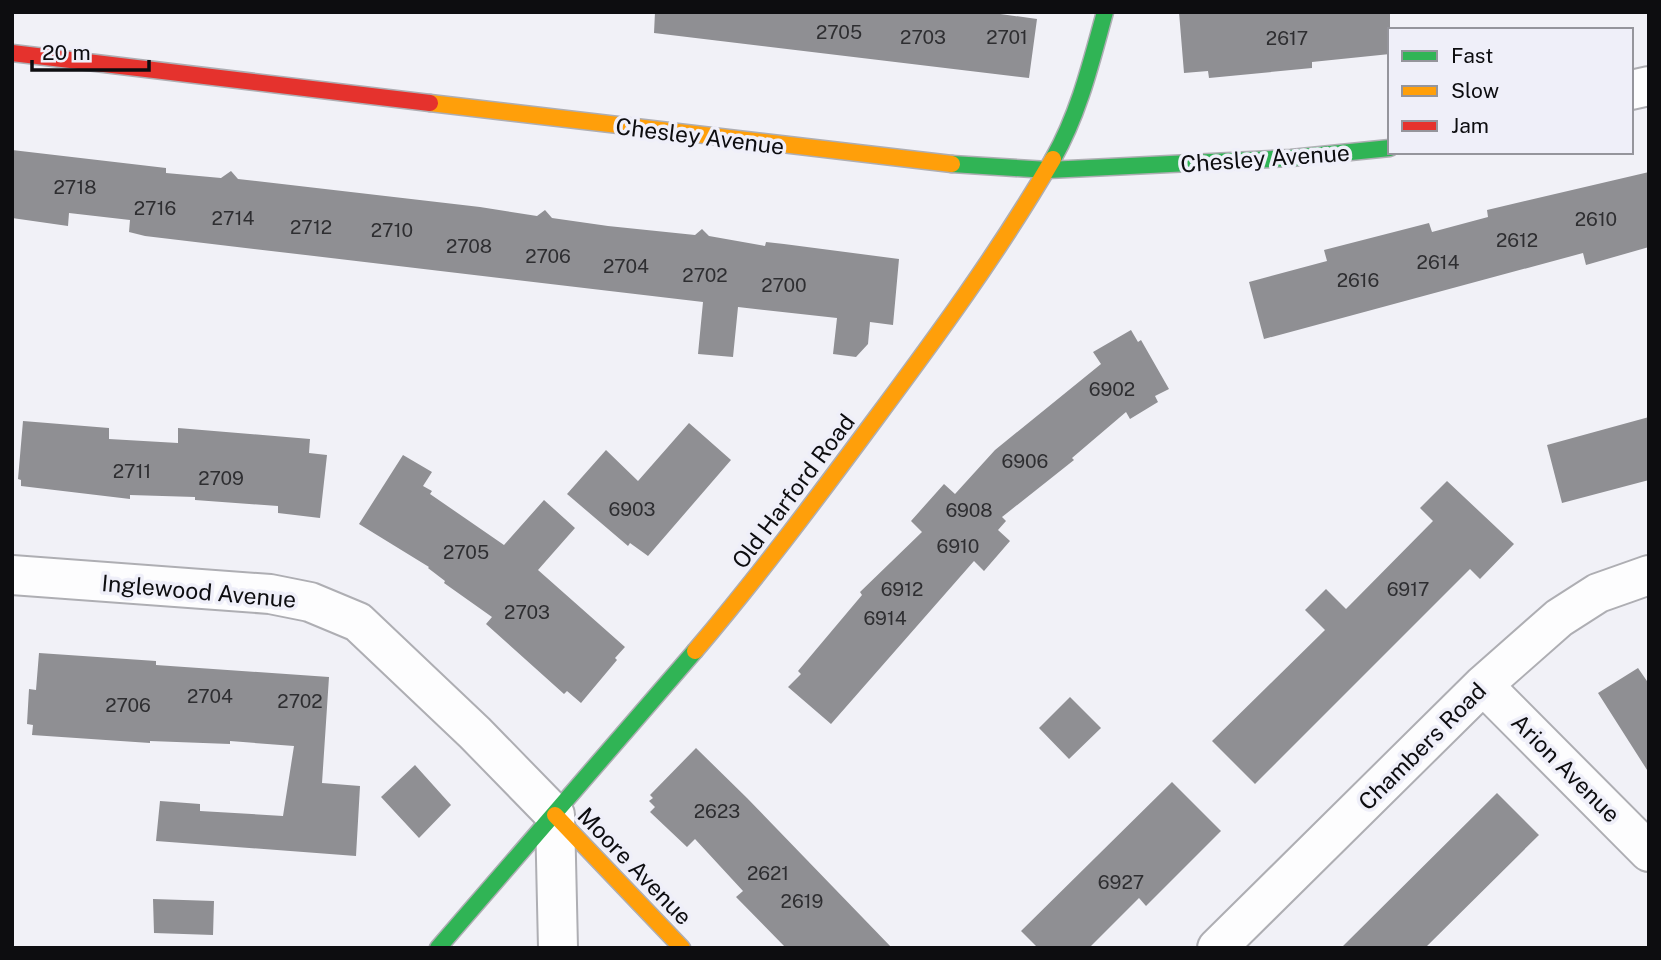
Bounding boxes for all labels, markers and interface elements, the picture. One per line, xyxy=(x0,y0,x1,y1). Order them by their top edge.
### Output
house number: 2705 xyxy=(816,21,862,43)
house number: 2703 xyxy=(900,26,946,48)
house number: 2701 xyxy=(986,26,1028,48)
house number: 2617 xyxy=(1266,27,1308,49)
scale bar xyxy=(32,28,149,72)
legend xyxy=(1388,28,1633,154)
text: 20 m xyxy=(42,40,91,65)
text: Fast xyxy=(1451,43,1493,68)
text: Slow xyxy=(1451,78,1499,103)
street label: Chesley Avenue xyxy=(614,112,786,160)
text: Jam xyxy=(1451,113,1489,138)
street label: Chesley Avenue xyxy=(1179,139,1351,177)
house number: 2718 xyxy=(53,176,97,198)
house number: 2716 xyxy=(134,197,176,219)
house number: 2714 xyxy=(212,207,254,229)
house number: 2610 xyxy=(1575,208,1617,230)
house number: 2712 xyxy=(290,216,332,238)
house number: 2710 xyxy=(371,219,413,241)
house number: 2612 xyxy=(1496,229,1538,251)
house number: 2708 xyxy=(446,235,492,257)
house number: 2706 xyxy=(525,245,571,267)
house number: 2614 xyxy=(1417,251,1459,273)
house number: 2704 xyxy=(603,255,649,277)
house number: 2702 xyxy=(682,264,728,286)
house number: 2616 xyxy=(1337,269,1379,291)
house number: 2700 xyxy=(761,274,807,296)
house number: 6902 xyxy=(1089,378,1135,400)
street label: Old Harford Road xyxy=(726,408,860,574)
house number: 6906 xyxy=(1002,450,1048,472)
house number: 2711 xyxy=(113,460,151,482)
house number: 2709 xyxy=(198,467,244,489)
house number: 6903 xyxy=(609,498,655,520)
house number: 6908 xyxy=(945,499,993,521)
house number: 6910 xyxy=(937,535,979,557)
house number: 2705 xyxy=(443,541,489,563)
street label: Inglewood Avenue xyxy=(100,569,298,613)
house number: 6912 xyxy=(881,578,923,600)
house number: 6917 xyxy=(1387,578,1429,600)
house number: 2703 xyxy=(504,601,550,623)
house number: 6914 xyxy=(863,607,907,629)
street label: Chambers Road xyxy=(1353,677,1491,815)
house number: 2704 xyxy=(187,685,233,707)
house number: 2702 xyxy=(277,690,323,712)
house number: 2706 xyxy=(105,694,151,716)
street label: Arion Avenue xyxy=(1506,708,1626,828)
house number: 2623 xyxy=(694,800,740,822)
street label: Moore Avenue xyxy=(572,802,698,930)
house number: 2621 xyxy=(747,862,789,884)
house number: 6927 xyxy=(1098,871,1144,893)
house number: 2619 xyxy=(781,890,823,912)

